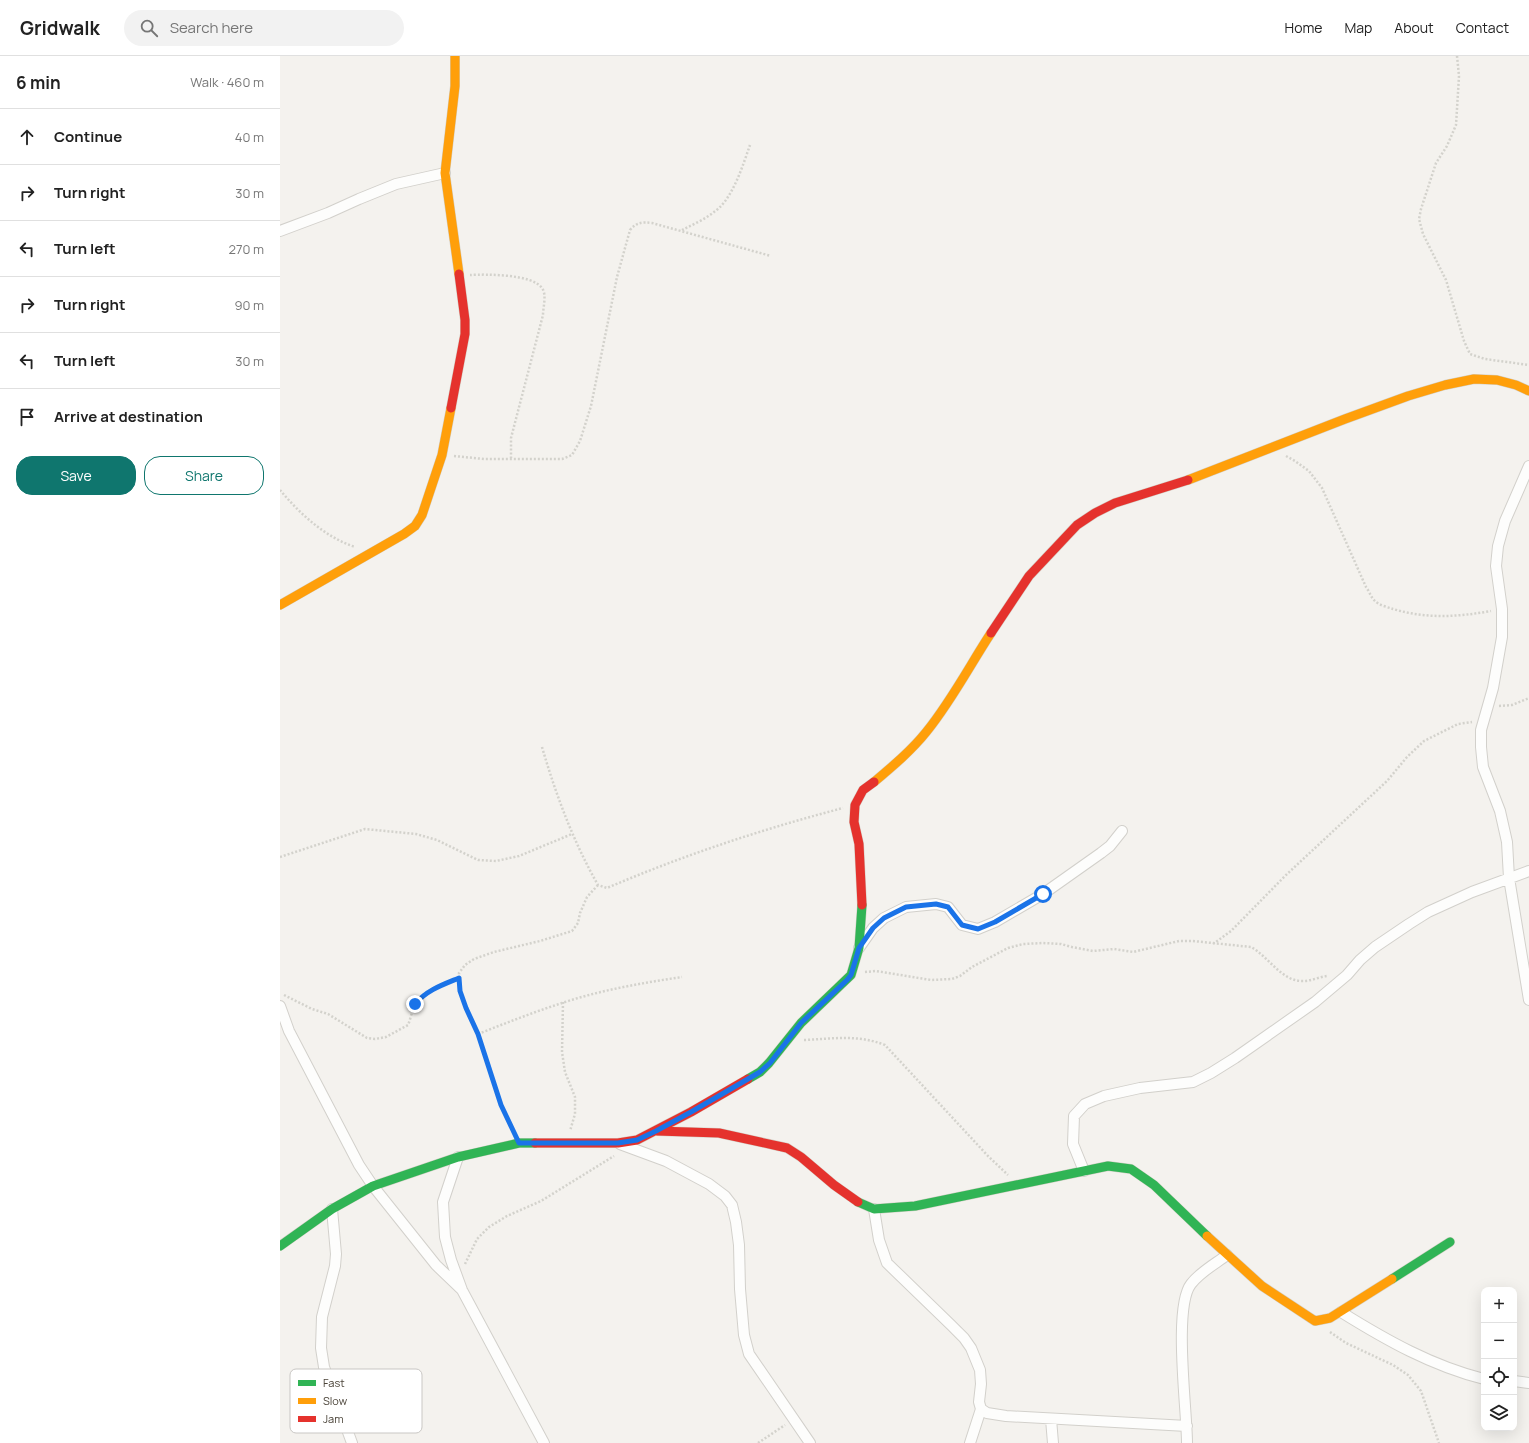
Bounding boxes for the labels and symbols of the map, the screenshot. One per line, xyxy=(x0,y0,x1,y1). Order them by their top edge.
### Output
route start xyxy=(1034,885,1052,903)
route end xyxy=(406,995,424,1013)
legend xyxy=(290,1369,422,1433)
text: Fast xyxy=(323,1375,345,1390)
text: Slow xyxy=(323,1393,348,1408)
text: Jam xyxy=(323,1411,344,1426)

